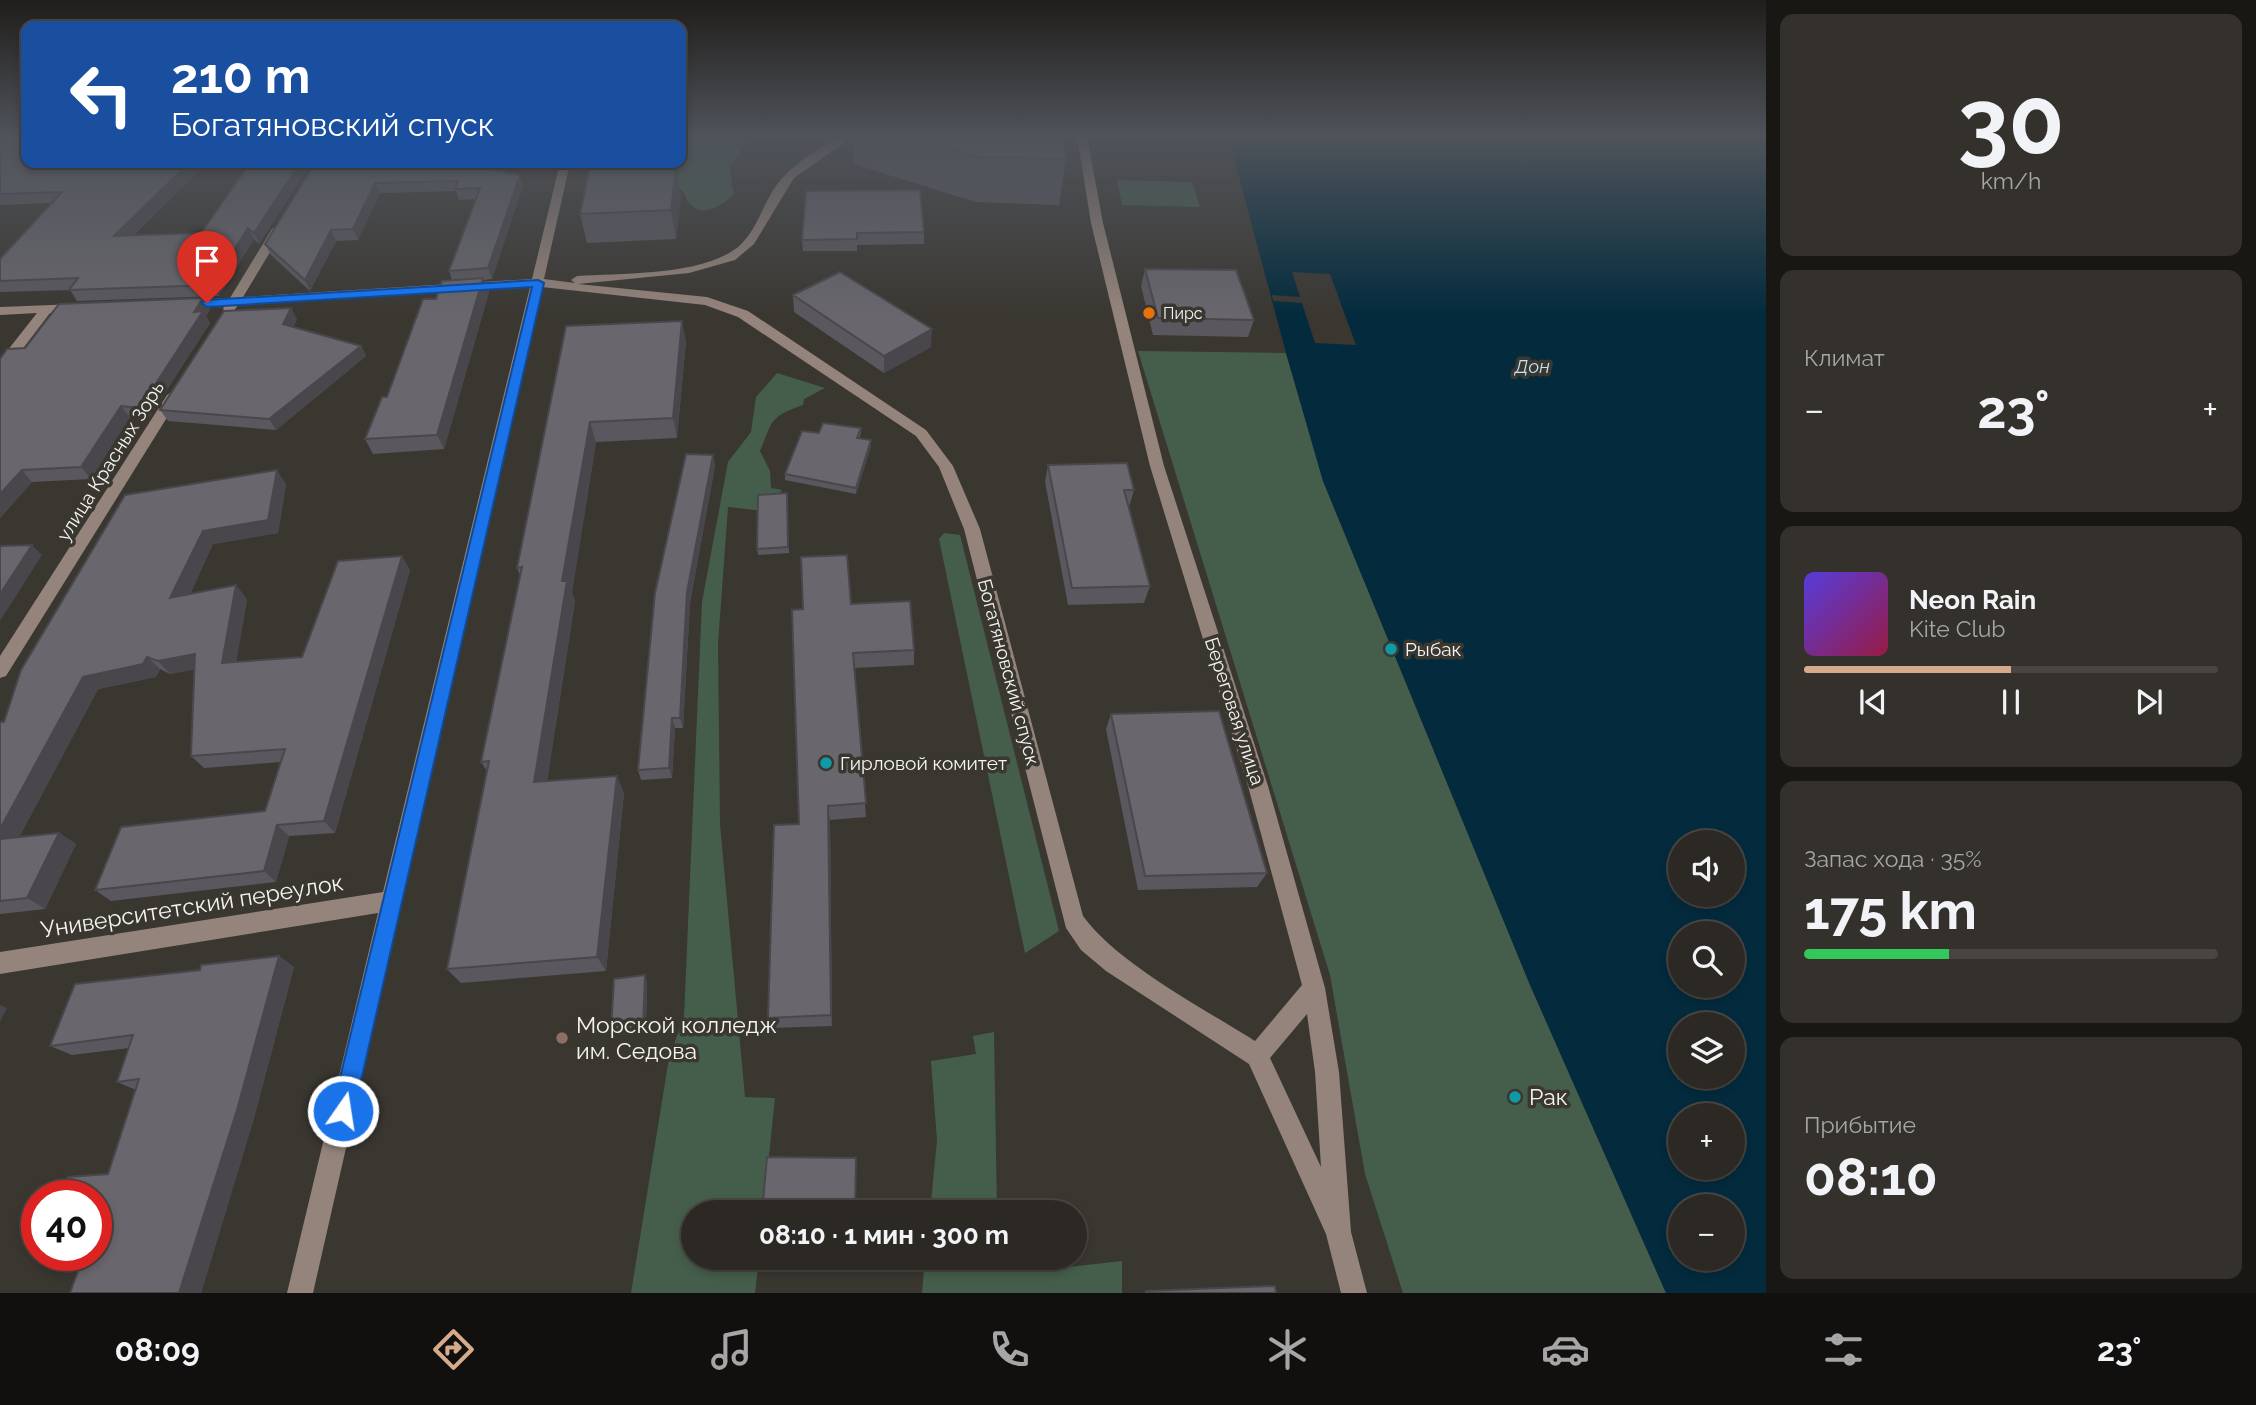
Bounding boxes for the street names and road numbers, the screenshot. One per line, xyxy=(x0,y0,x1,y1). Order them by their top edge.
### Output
street label: улица Красных Зорь xyxy=(52,377,168,545)
street label: Богатяновский спуск xyxy=(974,576,1045,768)
street label: Береговая улица xyxy=(1201,634,1269,788)
street label: Университетский переулок xyxy=(39,868,345,943)

